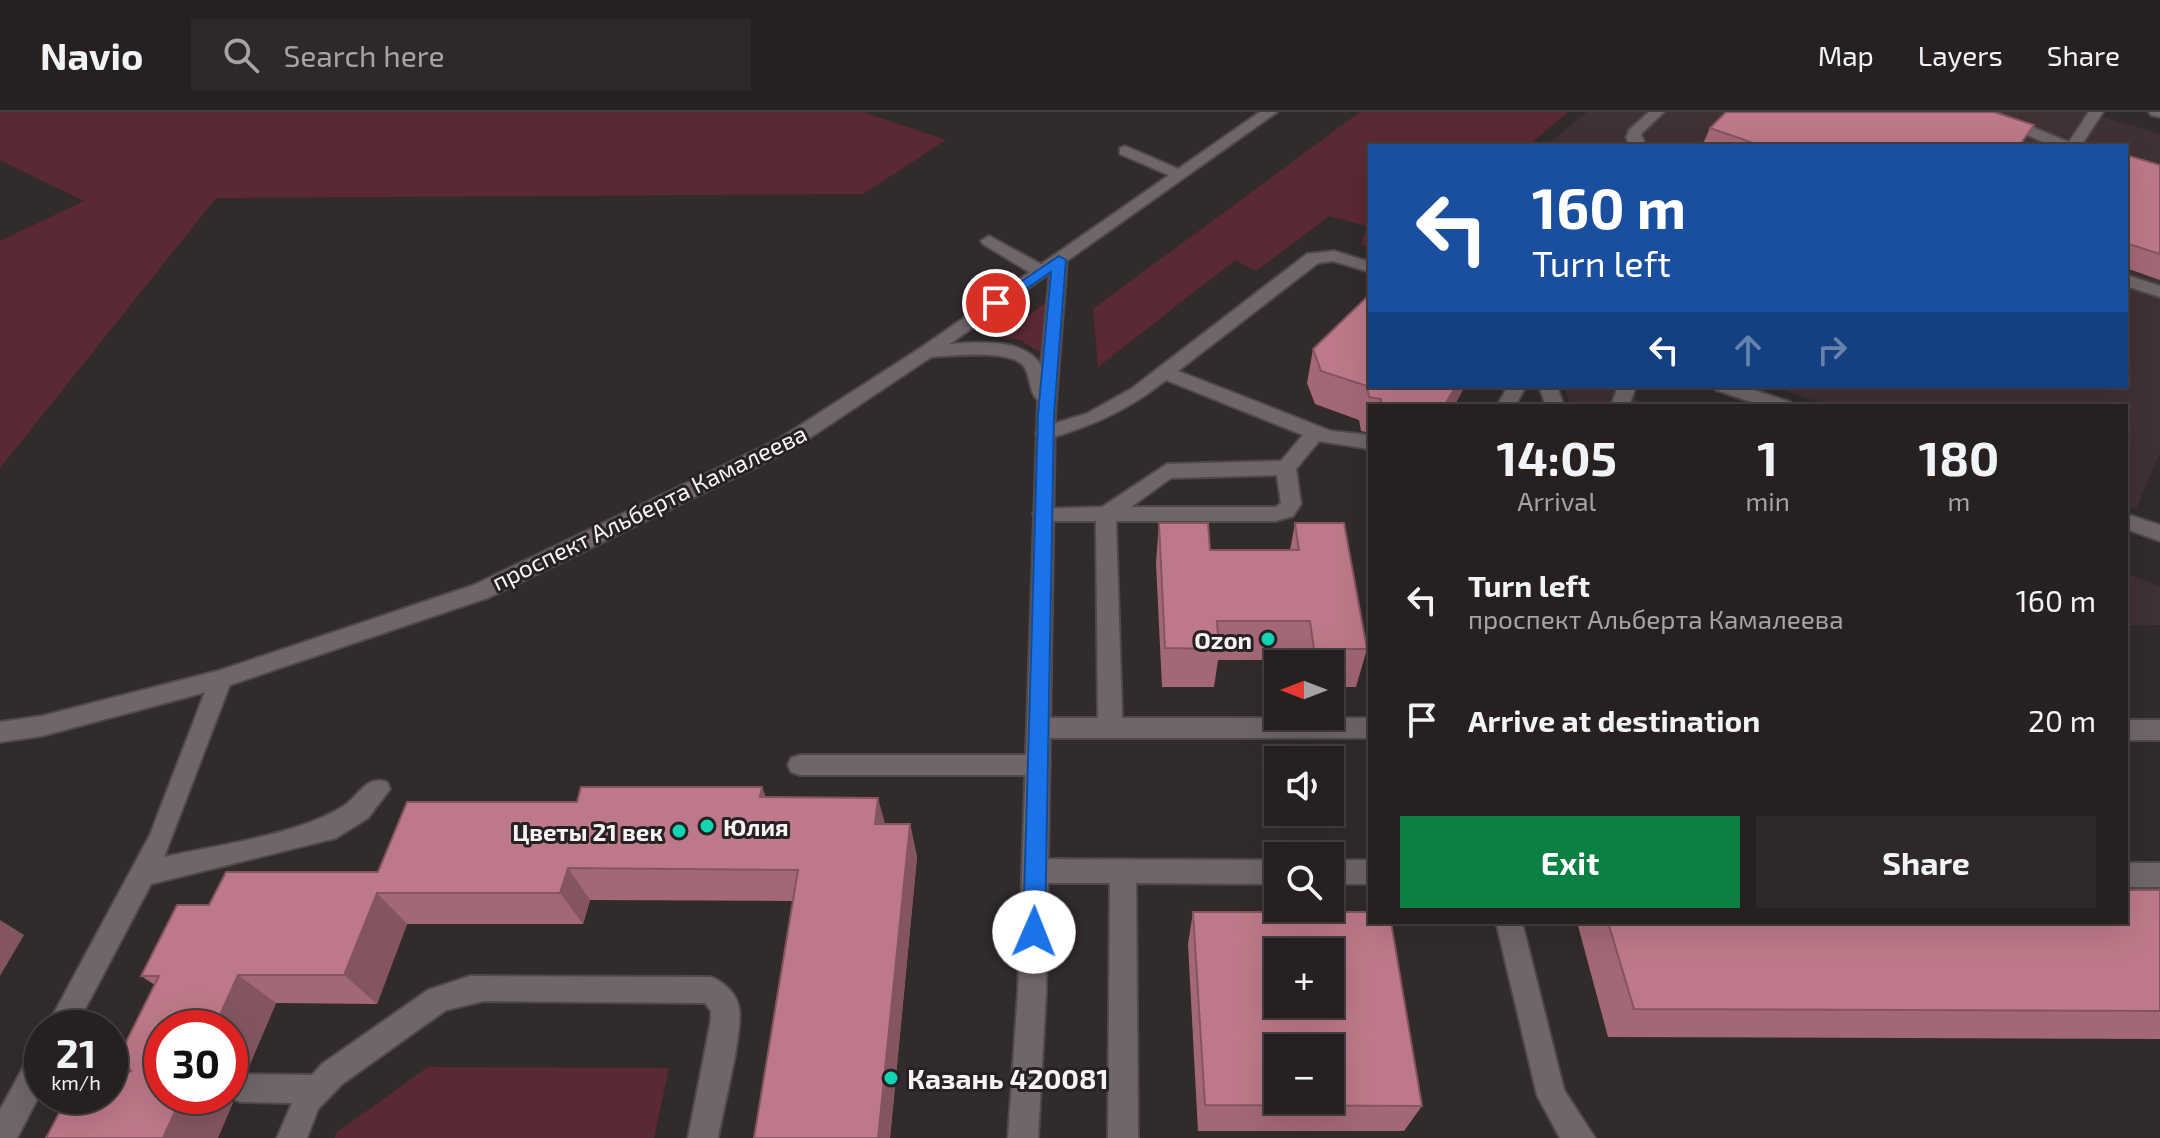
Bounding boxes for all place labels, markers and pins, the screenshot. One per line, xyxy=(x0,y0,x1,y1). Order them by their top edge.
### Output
pin xyxy=(962,269,1030,337)
place label: Ozon xyxy=(1194,625,1252,654)
marker: Ozon xyxy=(1259,630,1277,648)
place label: Юлия xyxy=(723,812,789,841)
place label: Цветы 21 век xyxy=(512,817,663,846)
marker: Юлия xyxy=(698,817,716,835)
marker: Цветы 21 век xyxy=(670,822,688,840)
place label: Казань 420081 xyxy=(907,1061,1109,1095)
marker: Казань 420081 xyxy=(882,1069,900,1087)

